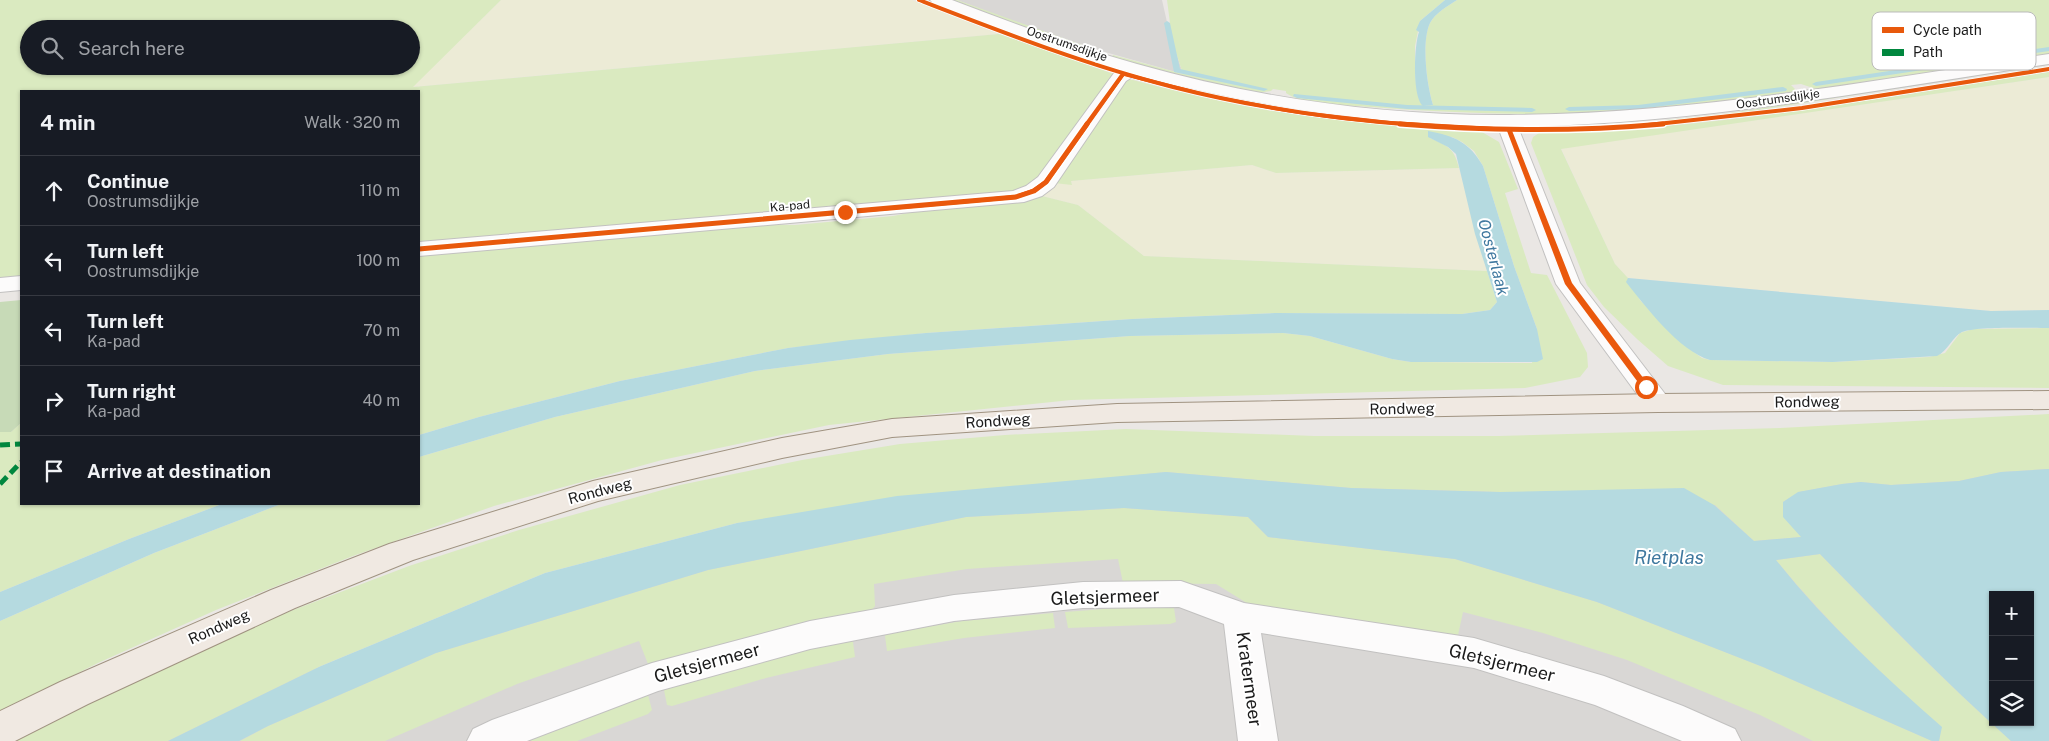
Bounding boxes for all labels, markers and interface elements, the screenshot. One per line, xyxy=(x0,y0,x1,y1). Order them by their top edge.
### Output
legend xyxy=(1872,12,2036,70)
search box xyxy=(20,20,420,75)
text: Cycle path xyxy=(1913,22,1982,38)
street label: Oostrumsdijkje xyxy=(1025,24,1109,64)
icon: search xyxy=(38,34,66,62)
text: Search here xyxy=(78,37,185,59)
text: Path xyxy=(1913,44,1943,60)
street label: Oostrumsdijkje xyxy=(1735,86,1821,112)
text: 4 min xyxy=(40,110,95,135)
text: Walk · 320 m xyxy=(304,113,400,132)
text: Continue xyxy=(87,170,169,192)
icon: ahead xyxy=(40,177,68,205)
text: 110 m xyxy=(359,181,400,200)
text: Oostrumsdijkje xyxy=(87,192,199,211)
street label: Ka-pad xyxy=(769,197,811,215)
route end xyxy=(834,201,857,224)
water label: Oosterlaak xyxy=(1474,217,1513,298)
text: Turn left xyxy=(87,240,164,262)
icon: left xyxy=(40,247,68,275)
text: 100 m xyxy=(356,251,400,270)
text: Oostrumsdijkje xyxy=(87,262,199,281)
text: Turn left xyxy=(87,310,164,332)
icon: left xyxy=(40,317,68,345)
text: 70 m xyxy=(363,321,400,340)
text: Ka-pad xyxy=(87,332,140,351)
route start xyxy=(1635,376,1658,399)
text: Turn right xyxy=(87,380,176,402)
icon: right xyxy=(40,387,68,415)
text: 40 m xyxy=(362,391,400,410)
street label: Rondweg xyxy=(1774,392,1840,411)
street label: Rondweg xyxy=(1369,399,1435,418)
text: Ka-pad xyxy=(87,402,140,421)
street label: Rondweg xyxy=(965,410,1031,431)
icon: arrive xyxy=(40,457,68,485)
text: Arrive at destination xyxy=(87,460,271,482)
street label: Rondweg xyxy=(566,474,634,507)
water label: Rietplas xyxy=(1634,546,1704,568)
street label: Gletsjermeer xyxy=(1050,584,1160,609)
map controls xyxy=(1989,591,2034,726)
button: + xyxy=(1989,591,2034,636)
street label: Rondweg xyxy=(186,605,252,648)
street label: Kratermeer xyxy=(1232,630,1267,728)
button: − xyxy=(1989,636,2034,681)
street label: Gletsjermeer xyxy=(651,638,762,687)
street label: Gletsjermeer xyxy=(1447,639,1558,686)
button: layers xyxy=(1989,681,2034,726)

